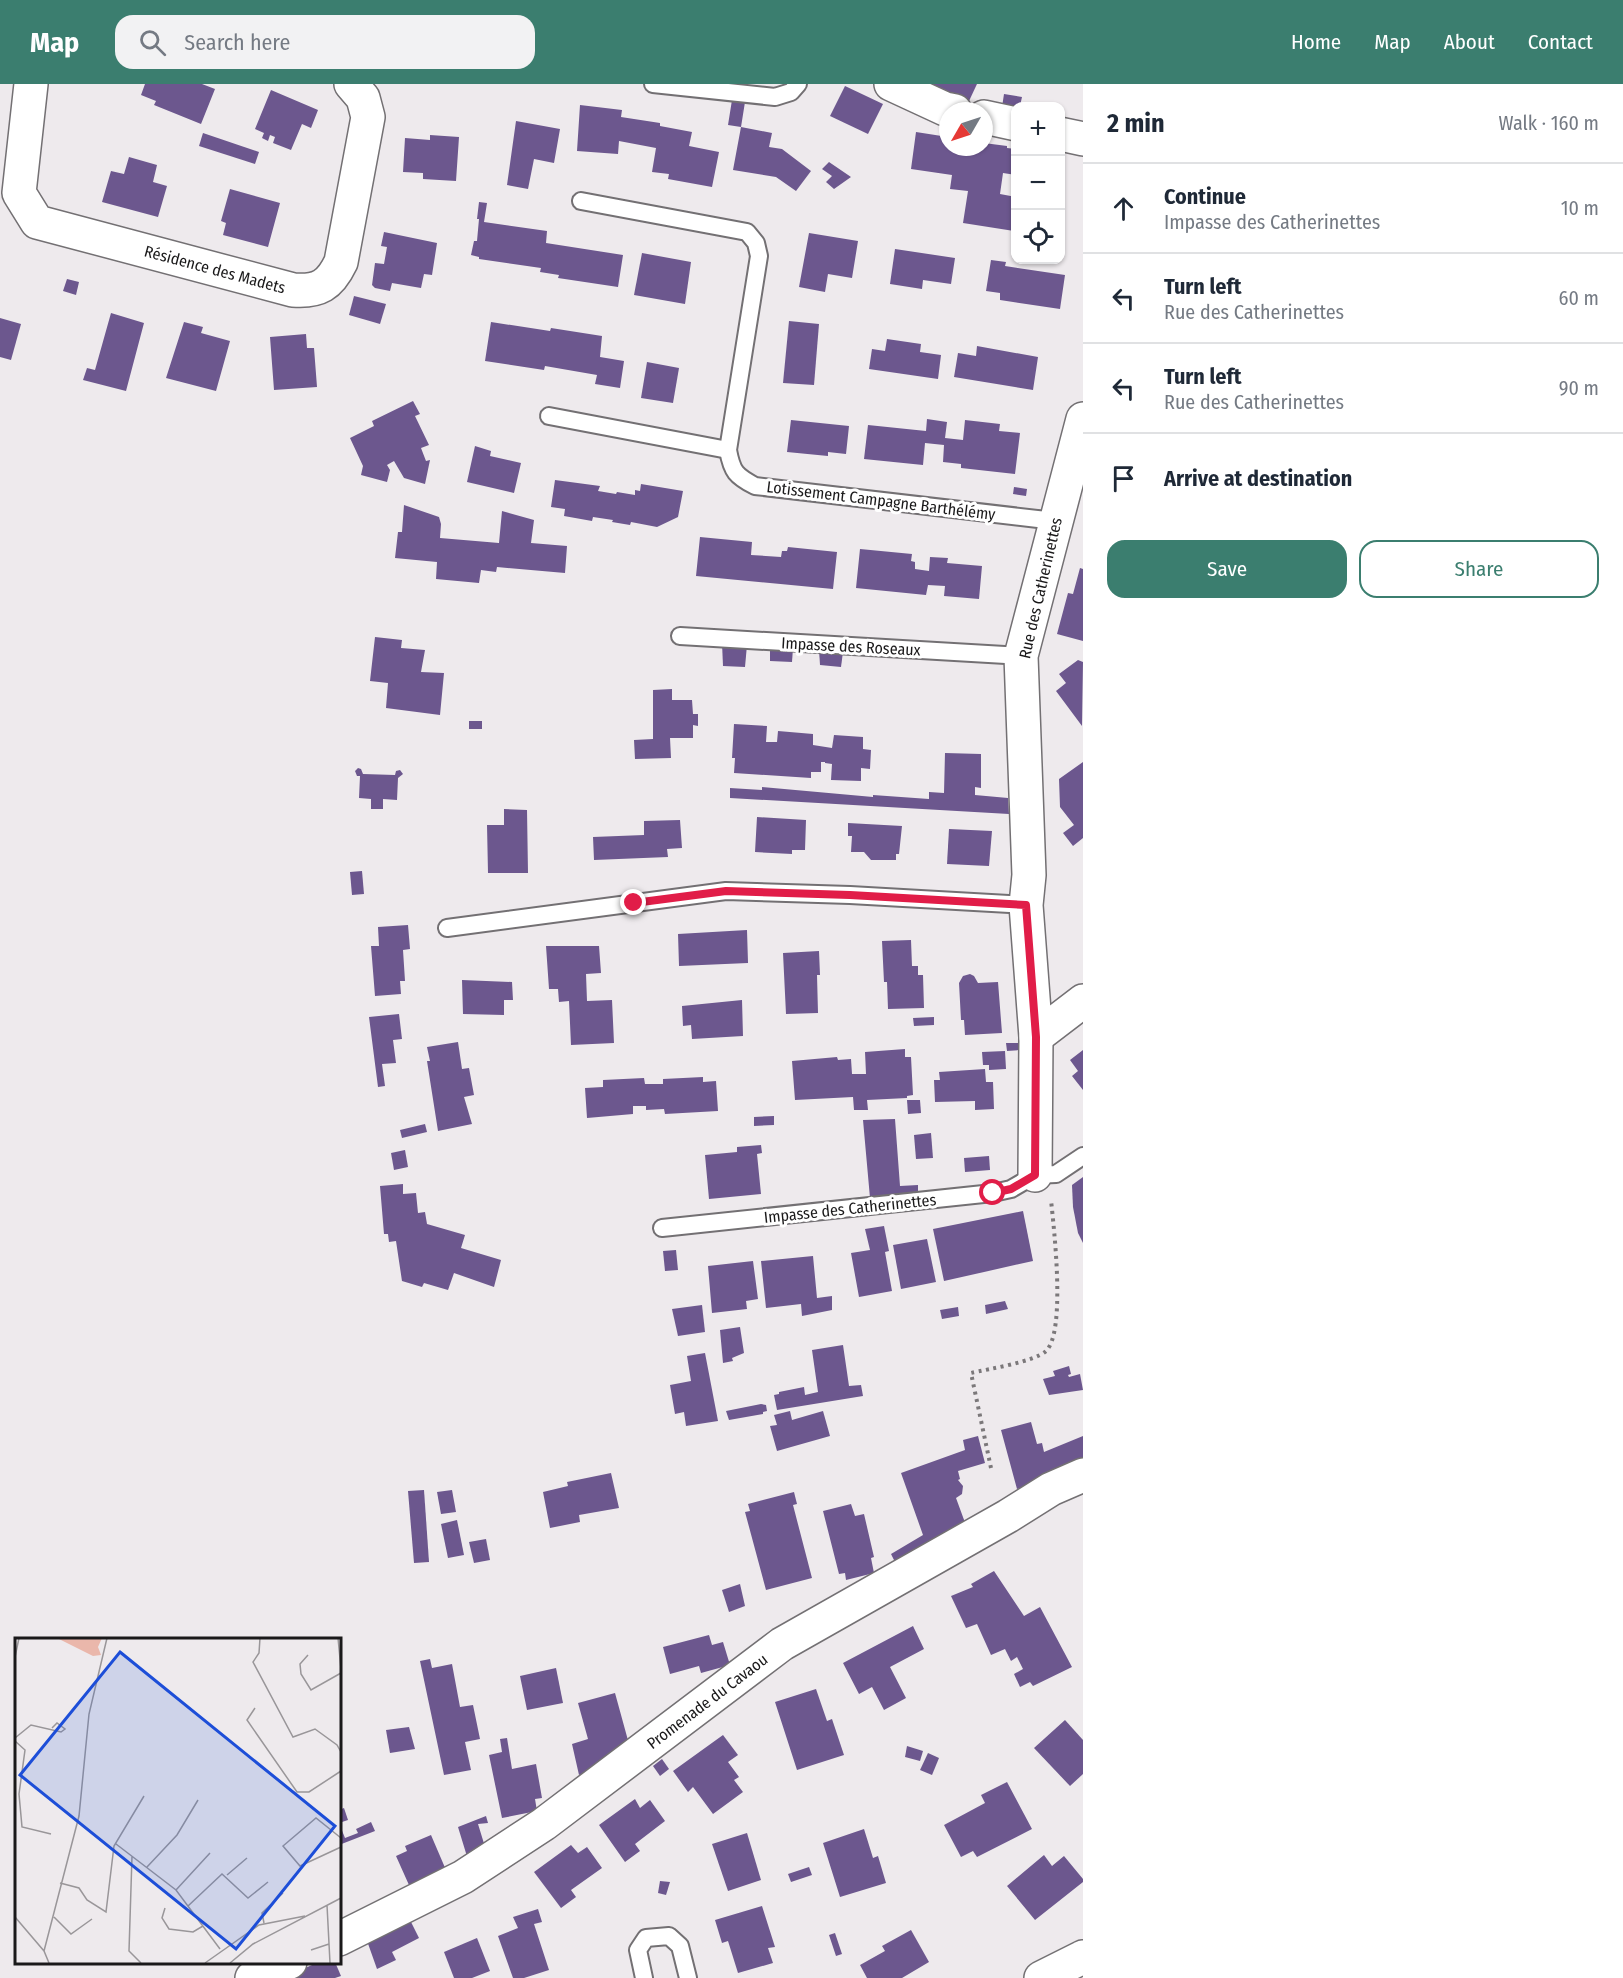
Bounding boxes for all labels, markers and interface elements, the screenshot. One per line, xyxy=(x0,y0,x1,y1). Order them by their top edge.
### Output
search box xyxy=(115,15,535,69)
text: Map xyxy=(30,26,79,59)
icon: search xyxy=(136,26,169,59)
text: Search here xyxy=(184,29,290,56)
text: Home xyxy=(1291,29,1341,55)
text: Map xyxy=(1374,29,1411,55)
text: About xyxy=(1444,29,1495,55)
text: Contact xyxy=(1528,29,1593,55)
north arrow xyxy=(939,102,993,156)
map controls xyxy=(1011,102,1065,264)
button: + xyxy=(1011,102,1065,156)
text: 2 min xyxy=(1107,108,1165,139)
text: Walk · 160 m xyxy=(1499,111,1599,135)
button: − xyxy=(1011,156,1065,210)
text: Continue xyxy=(1164,183,1246,210)
icon: ahead xyxy=(1107,192,1140,225)
text: 10 m xyxy=(1561,196,1599,220)
button: locate xyxy=(1011,210,1065,264)
text: Impasse des Catherinettes xyxy=(1164,210,1380,234)
street label: Résidence des Madets xyxy=(142,242,288,297)
text: Turn left xyxy=(1164,273,1242,300)
icon: left xyxy=(1107,282,1140,315)
text: 60 m xyxy=(1559,286,1599,310)
text: Rue des Catherinettes xyxy=(1164,300,1344,324)
text: Turn left xyxy=(1164,363,1242,390)
icon: left xyxy=(1107,372,1140,405)
text: 90 m xyxy=(1559,376,1599,400)
text: Rue des Catherinettes xyxy=(1164,390,1344,414)
icon: arrive xyxy=(1107,462,1140,495)
text: Arrive at destination xyxy=(1164,465,1352,492)
street label: Lotissement Campagne Barthélémy xyxy=(765,477,997,524)
street label: Rue des Catherinettes xyxy=(1015,516,1066,660)
button: Save xyxy=(1107,540,1347,598)
button: Share xyxy=(1359,540,1599,598)
street label: Impasse des Roseaux xyxy=(781,633,921,660)
route end xyxy=(620,889,646,915)
route start xyxy=(979,1179,1005,1205)
street label: Impasse des Catherinettes xyxy=(763,1190,937,1227)
inset map xyxy=(15,1638,340,1963)
street label: Promenade du Cavaou xyxy=(643,1650,771,1753)

